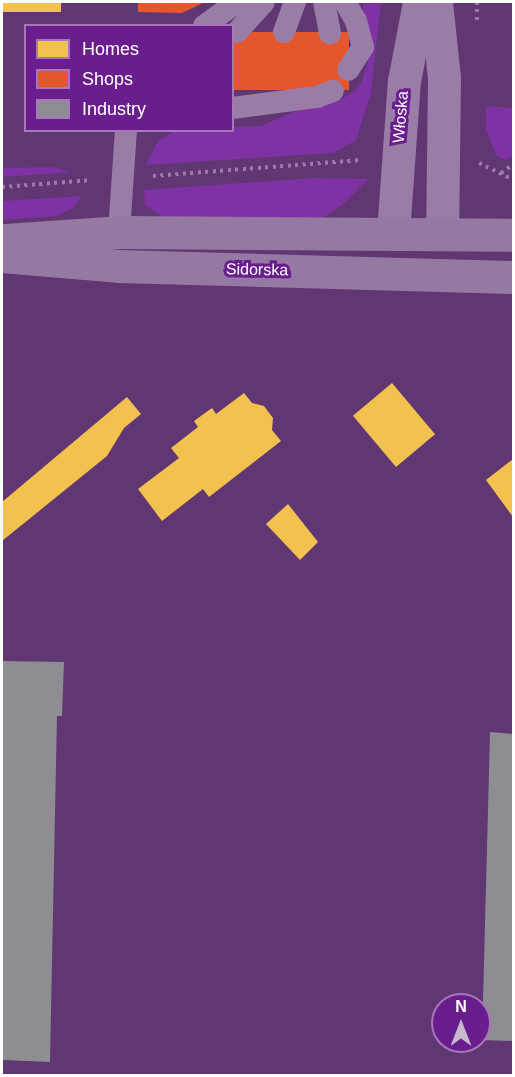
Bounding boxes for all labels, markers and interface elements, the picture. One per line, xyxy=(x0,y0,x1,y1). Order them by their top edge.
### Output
legend xyxy=(24,24,234,132)
text: Homes xyxy=(82,39,139,59)
text: Shops xyxy=(82,69,133,89)
street label: Włoska xyxy=(389,90,413,144)
text: Industry xyxy=(82,99,146,119)
street label: Sidorska xyxy=(226,260,288,280)
north arrow xyxy=(431,993,491,1053)
text: N xyxy=(455,998,467,1015)

